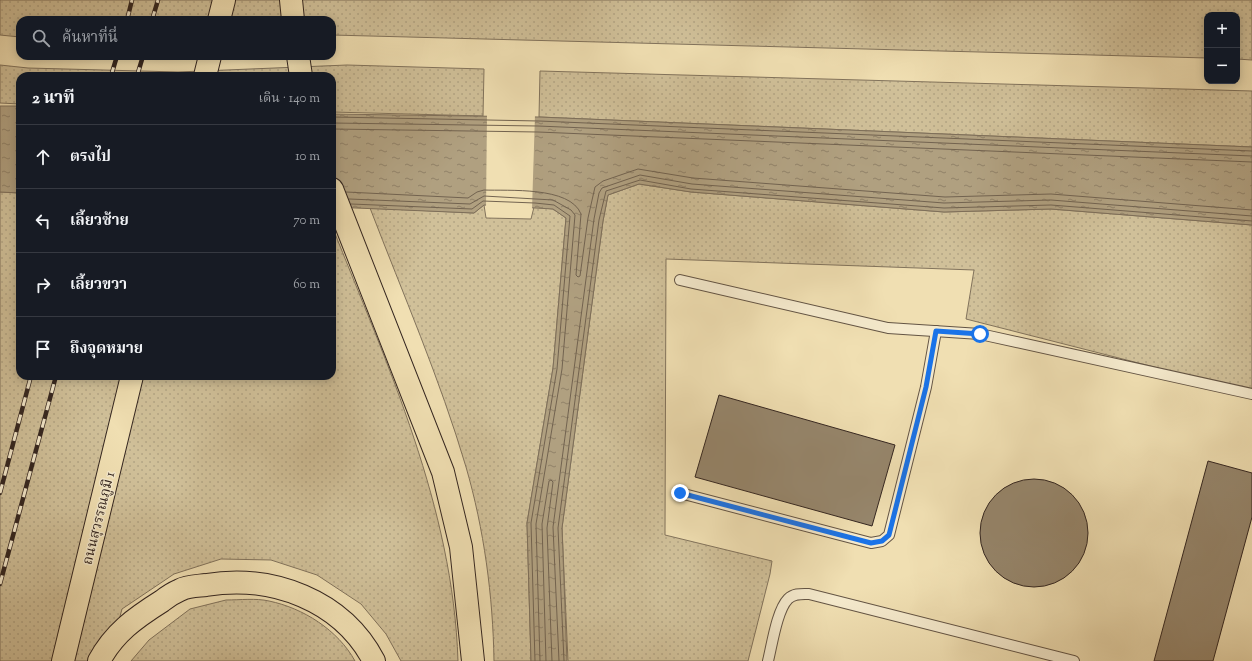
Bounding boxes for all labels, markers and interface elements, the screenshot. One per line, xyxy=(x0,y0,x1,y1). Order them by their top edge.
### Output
map controls xyxy=(1204,12,1240,84)
button: + xyxy=(1204,12,1240,48)
search box xyxy=(16,16,336,60)
icon: search xyxy=(30,27,52,49)
text: ค้นหาที่นี่ xyxy=(62,28,118,49)
button: − xyxy=(1204,48,1240,84)
text: 2 นาที xyxy=(32,87,75,111)
text: เดิน · 140 m xyxy=(259,90,320,108)
icon: ahead xyxy=(32,146,54,168)
text: ตรงไป xyxy=(70,147,111,168)
text: 10 m xyxy=(295,148,320,166)
icon: left xyxy=(32,210,54,232)
text: เลี้ยวซ้าย xyxy=(70,211,129,232)
text: 70 m xyxy=(293,212,320,230)
icon: right xyxy=(32,274,54,296)
text: เลี้ยวขวา xyxy=(70,275,127,296)
text: 60 m xyxy=(293,276,320,294)
route start xyxy=(971,325,989,343)
icon: arrive xyxy=(32,338,54,360)
text: ถึงจุดหมาย xyxy=(70,339,143,360)
street label: ถนนสุวรรณภูมิ 1 xyxy=(79,469,121,567)
route end xyxy=(671,484,689,502)

